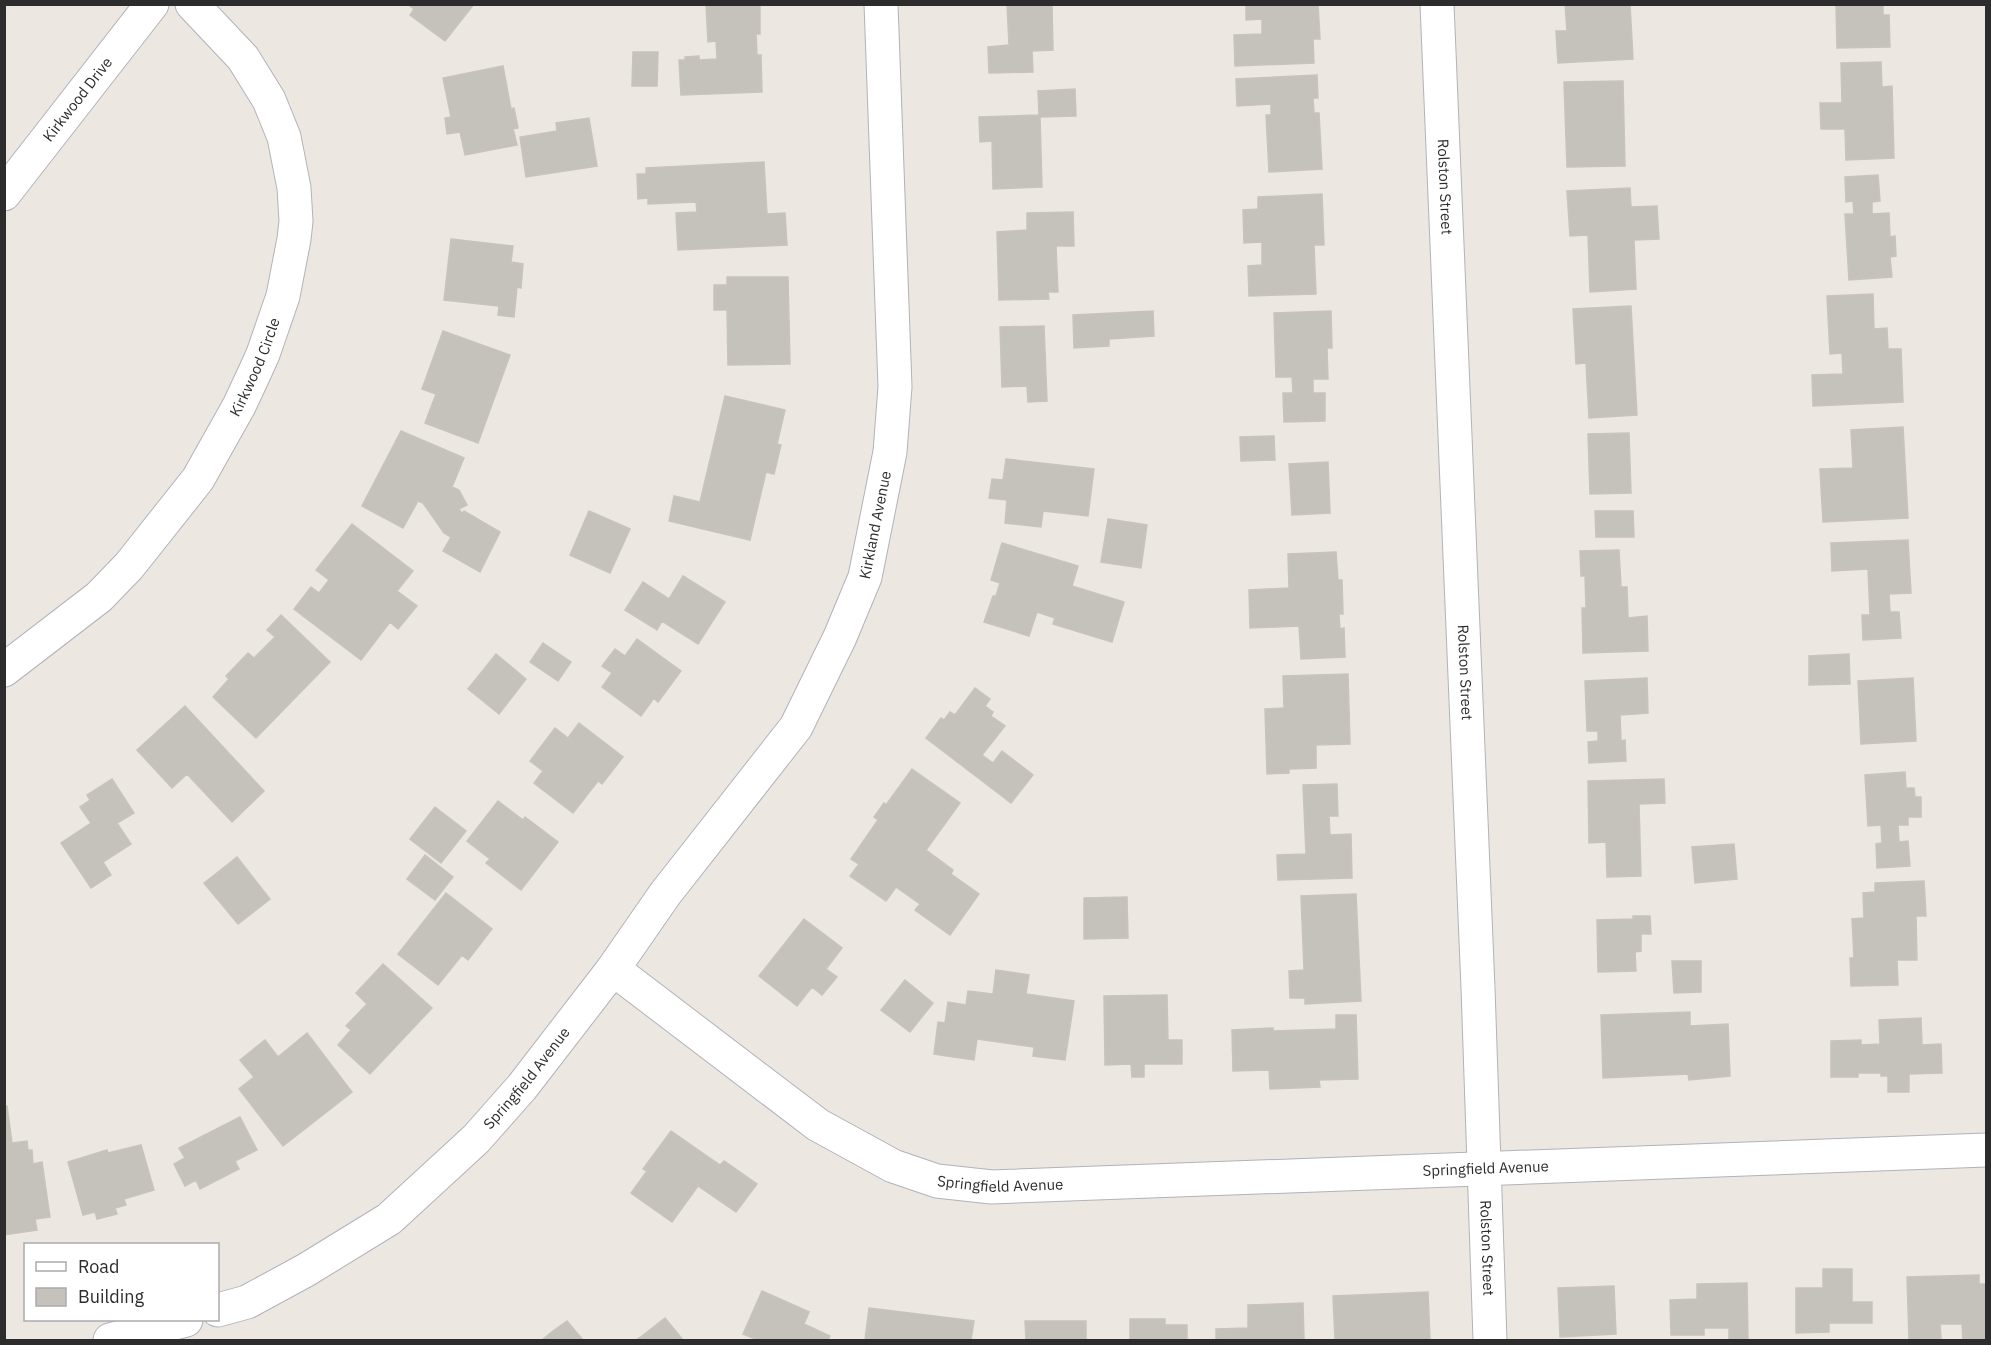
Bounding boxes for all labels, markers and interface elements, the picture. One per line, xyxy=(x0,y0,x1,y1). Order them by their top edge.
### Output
street label: Kirkwood Drive xyxy=(38,53,116,145)
street label: Rolston Street xyxy=(1434,138,1457,235)
street label: Kirkwood Circle xyxy=(225,315,284,420)
street label: Kirkland Avenue xyxy=(855,469,895,581)
street label: Rolston Street xyxy=(1454,624,1477,721)
street label: Springfield Avenue xyxy=(479,1023,574,1133)
street label: Springfield Avenue xyxy=(1422,1156,1549,1180)
street label: Springfield Avenue xyxy=(936,1171,1064,1196)
street label: Rolston Street xyxy=(1476,1200,1498,1296)
legend xyxy=(24,1243,219,1321)
text: Road xyxy=(78,1255,119,1278)
text: Building xyxy=(78,1285,145,1308)

